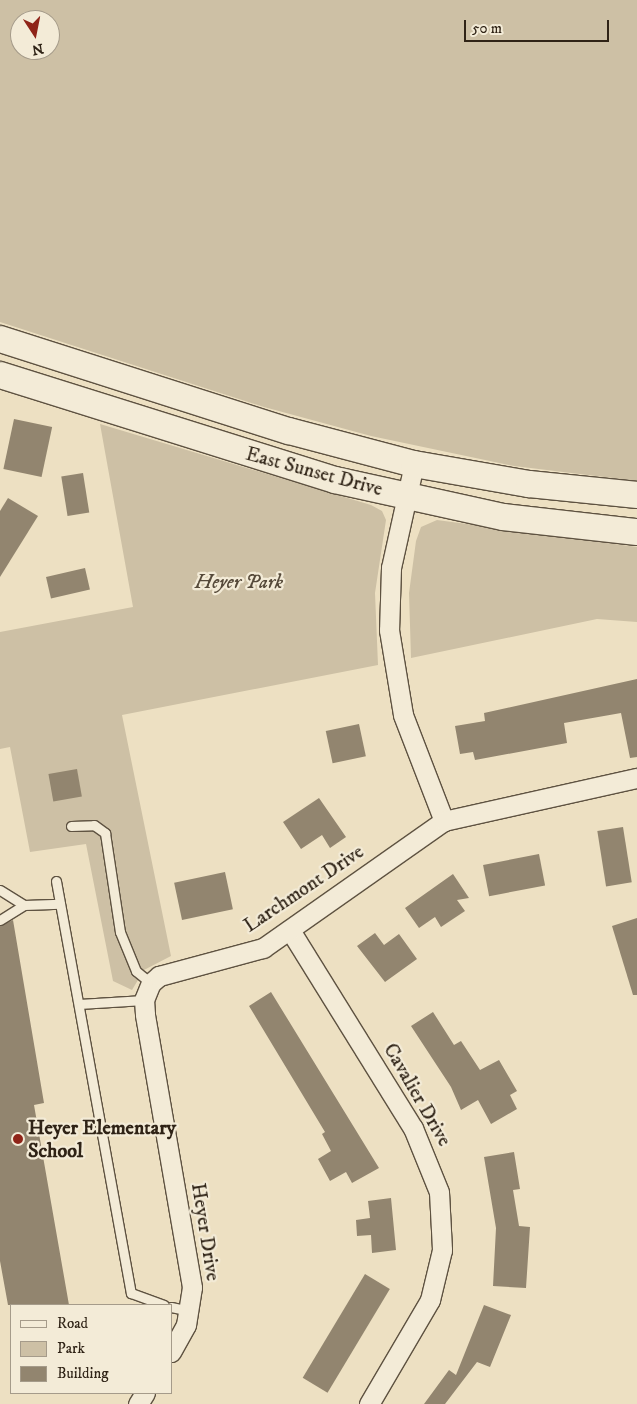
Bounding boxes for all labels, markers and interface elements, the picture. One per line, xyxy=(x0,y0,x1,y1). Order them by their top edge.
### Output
north arrow xyxy=(10,10,60,60)
scale bar xyxy=(467,10,612,42)
text: 50 m xyxy=(472,19,502,38)
text: N xyxy=(30,39,45,59)
street label: East Sunset Drive xyxy=(243,442,385,502)
park label: Heyer Park xyxy=(195,570,283,594)
street label: Larchmont Drive xyxy=(239,840,369,938)
street label: Cavalier Drive xyxy=(378,1039,456,1151)
place label: Heyer Elementary School xyxy=(28,1116,176,1163)
marker: Heyer Elementary School xyxy=(12,1133,24,1145)
street label: Heyer Drive xyxy=(185,1181,225,1283)
legend xyxy=(10,1304,172,1394)
text: Road xyxy=(57,1314,88,1333)
text: Park xyxy=(57,1339,85,1358)
text: Building xyxy=(57,1364,109,1383)

